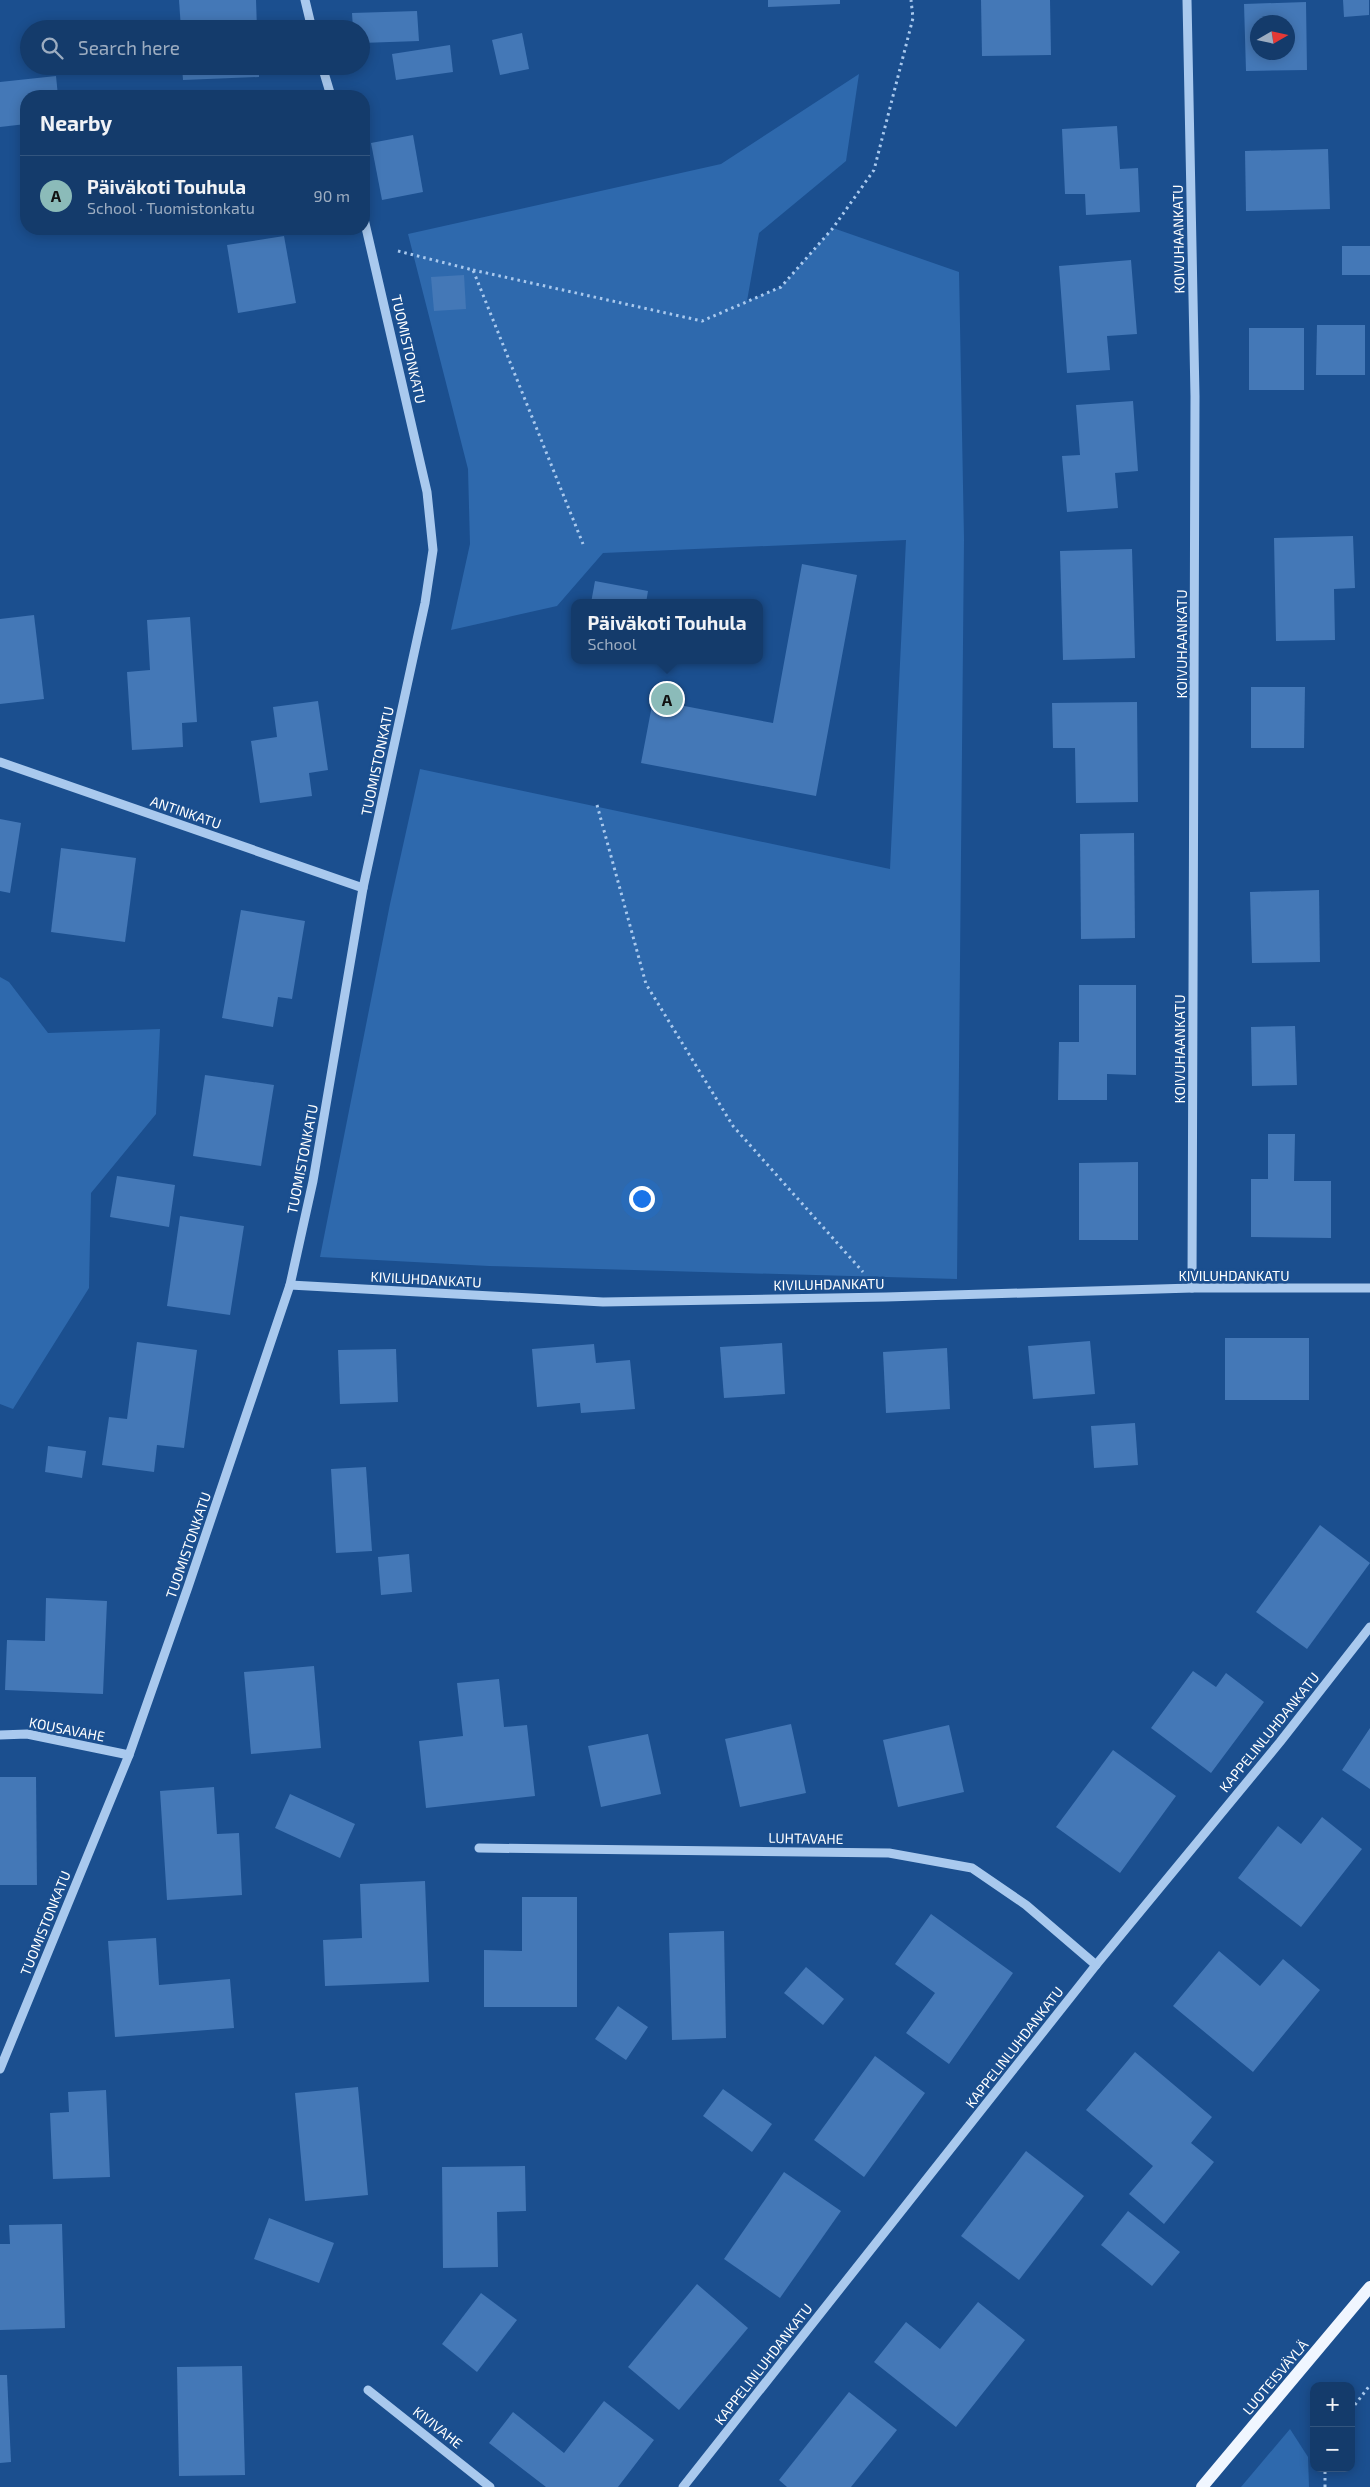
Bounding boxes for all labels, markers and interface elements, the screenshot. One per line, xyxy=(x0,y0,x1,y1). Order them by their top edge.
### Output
north arrow xyxy=(1250,15,1295,60)
search box xyxy=(20,20,370,75)
icon: search xyxy=(38,34,66,62)
text: Search here xyxy=(78,36,180,59)
text: Nearby xyxy=(40,110,112,135)
text: Päiväkoti Touhula xyxy=(87,175,246,198)
street label: KOIVUHAANKATU xyxy=(1169,184,1187,294)
text: A xyxy=(51,186,61,205)
text: 90 m xyxy=(314,186,350,205)
text: School · Tuomistonkatu xyxy=(87,198,255,217)
street label: TUOMISTONKATU xyxy=(388,293,430,405)
street label: KOIVUHAANKATU xyxy=(1173,589,1190,699)
popup xyxy=(571,599,763,664)
text: Päiväkoti Touhula xyxy=(587,611,747,634)
text: School xyxy=(587,634,636,653)
pin: A xyxy=(651,680,683,718)
street label: TUOMISTONKATU xyxy=(357,705,397,817)
street label: ANTINKATU xyxy=(148,792,224,832)
street label: KOIVUHAANKATU xyxy=(1171,994,1188,1104)
street label: TUOMISTONKATU xyxy=(283,1103,321,1215)
your location xyxy=(629,1186,655,1212)
street label: KIVILUHDANKATU xyxy=(1178,1267,1290,1284)
street label: KIVILUHDANKATU xyxy=(370,1268,482,1290)
street label: KIVILUHDANKATU xyxy=(773,1275,885,1293)
street label: TUOMISTONKATU xyxy=(162,1490,214,1600)
street label: KAPPELINLUHDANKATU xyxy=(1215,1669,1323,1795)
street label: KOUSAVAHE xyxy=(28,1713,106,1745)
street label: LUHTAVAHE xyxy=(768,1829,844,1847)
street label: TUOMISTONKATU xyxy=(16,1868,74,1978)
street label: KAPPELINLUHDANKATU xyxy=(961,1983,1067,2111)
street label: KAPPELINLUHDANKATU xyxy=(710,2300,816,2428)
street label: LUOTEISVÄYLÄ xyxy=(1239,2336,1312,2418)
map controls xyxy=(1310,2382,1355,2472)
button: + xyxy=(1310,2382,1355,2427)
street label: KIVIVAHE xyxy=(410,2402,466,2452)
button: − xyxy=(1310,2427,1355,2472)

